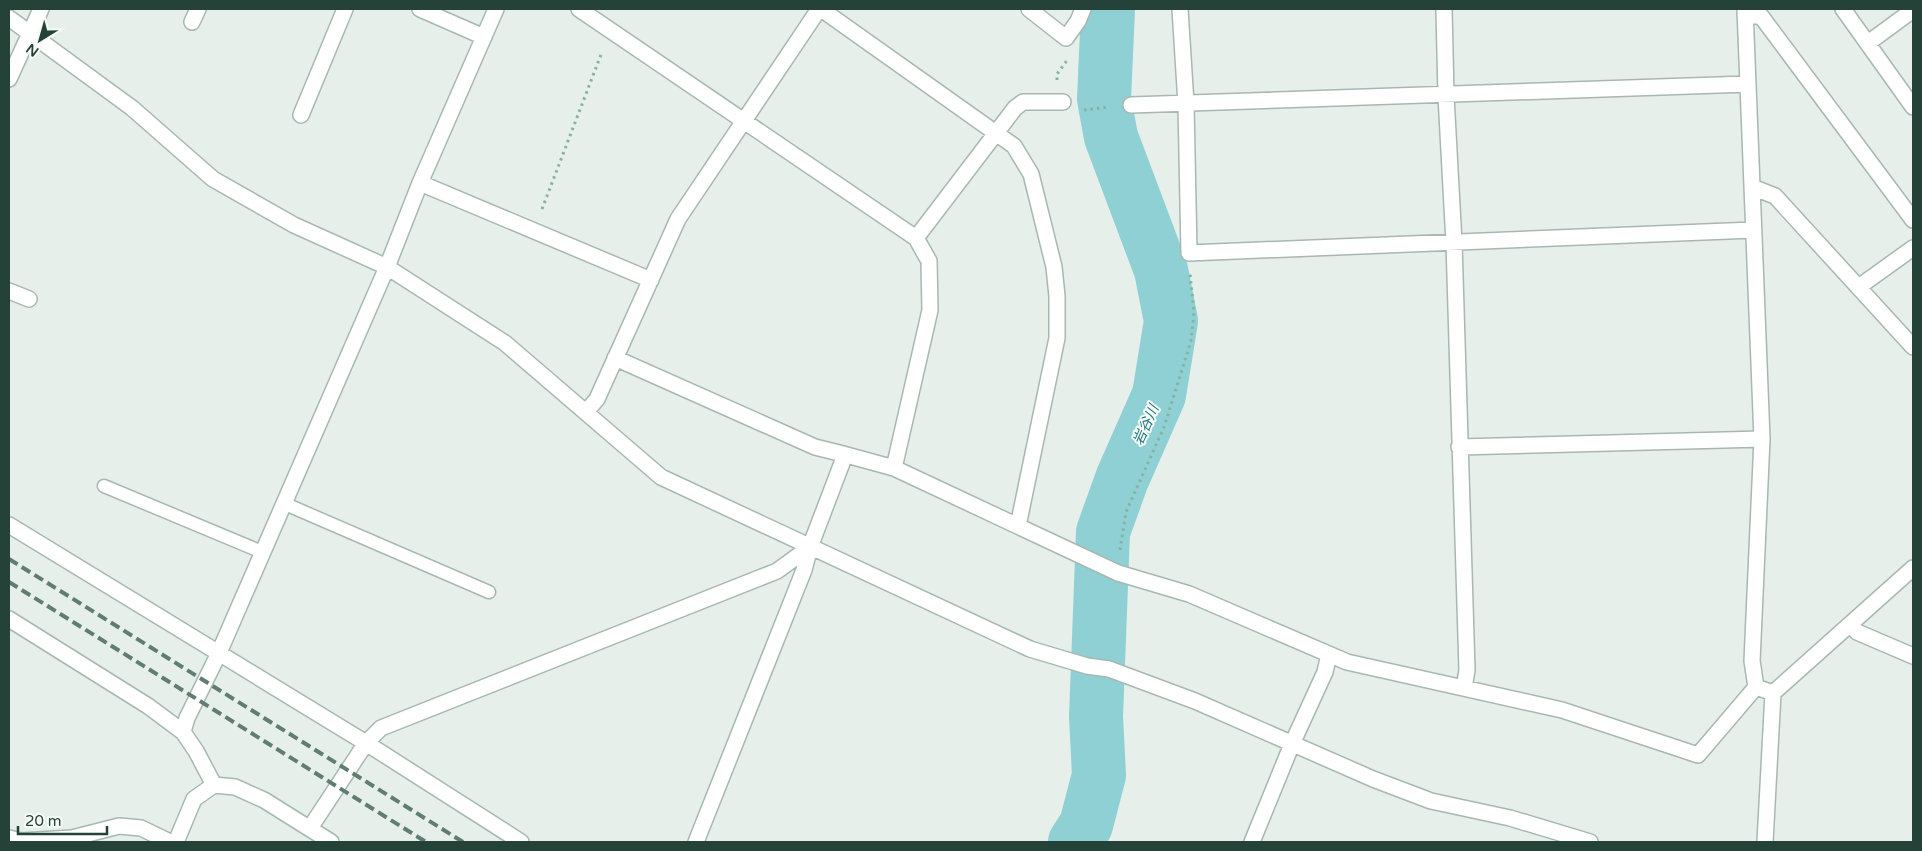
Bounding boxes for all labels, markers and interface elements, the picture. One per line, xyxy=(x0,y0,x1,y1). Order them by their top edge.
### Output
north arrow xyxy=(15,15,65,65)
text: N xyxy=(23,40,42,60)
water label: 岩谷川 xyxy=(1130,401,1163,448)
scale bar xyxy=(18,804,106,836)
text: 20 m xyxy=(25,812,62,830)

